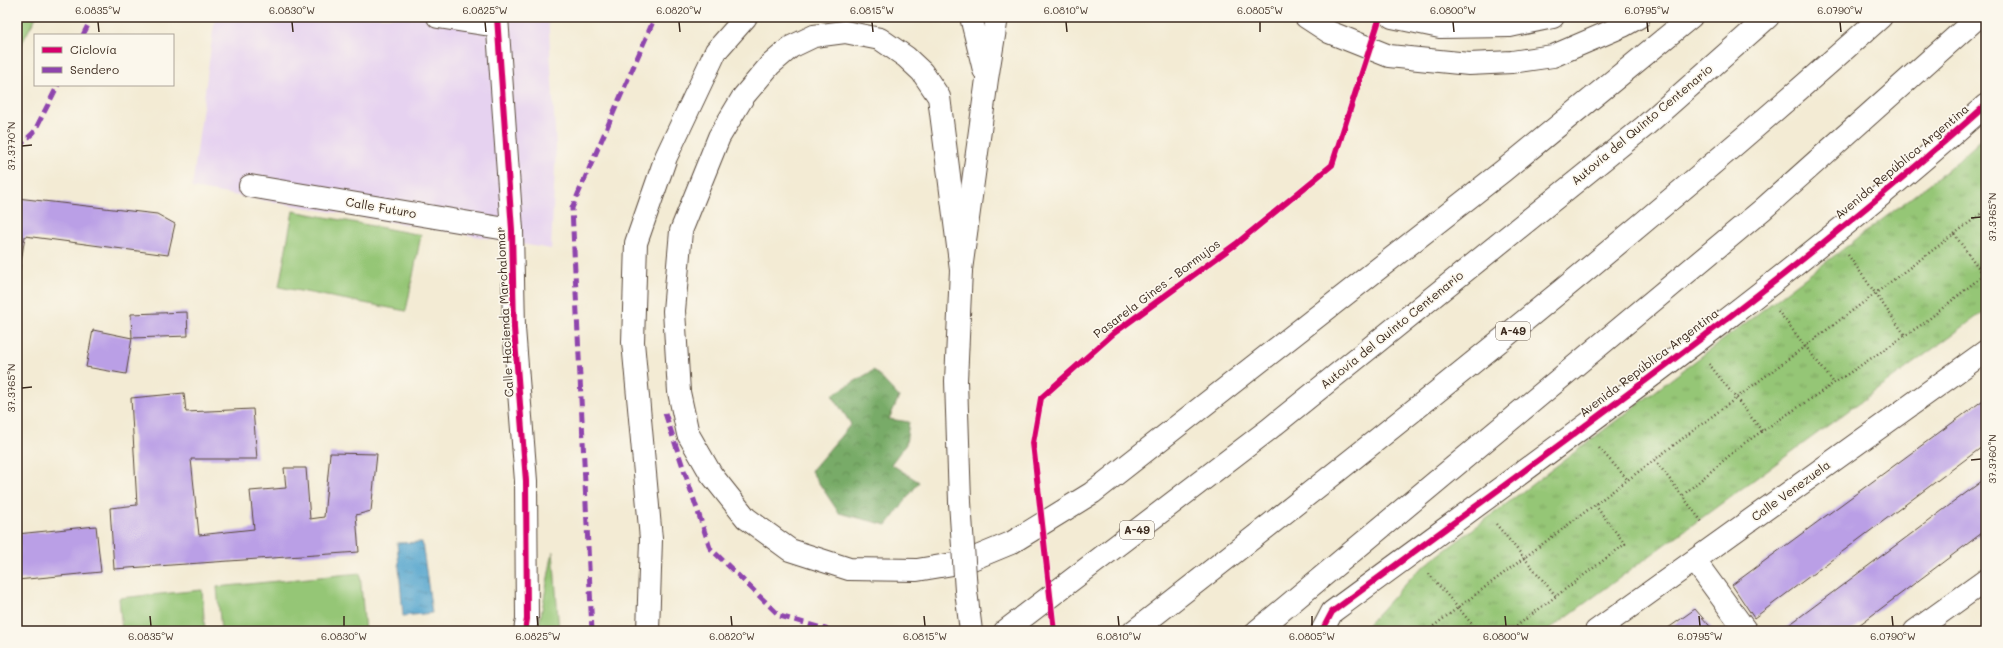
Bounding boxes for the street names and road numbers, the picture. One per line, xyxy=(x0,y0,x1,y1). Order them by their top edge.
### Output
street label: Autovía del Quinto Centenario xyxy=(1568,60,1715,188)
street label: Avenida República Argentina xyxy=(1831,100,1972,222)
street label: Calle Futuro xyxy=(345,193,418,221)
street label: Calle Hacienda Marchalomar xyxy=(492,226,516,398)
street label: Pasarela Gines - Bormujos xyxy=(1090,235,1223,341)
street label: Autovía del Quinto Centenario xyxy=(1317,267,1466,392)
street label: Avenida República Argentina xyxy=(1576,305,1721,420)
road number: A-49 xyxy=(1496,322,1530,340)
street label: Calle Venezuela xyxy=(1748,456,1833,524)
road number: A-49 xyxy=(1120,521,1154,539)

